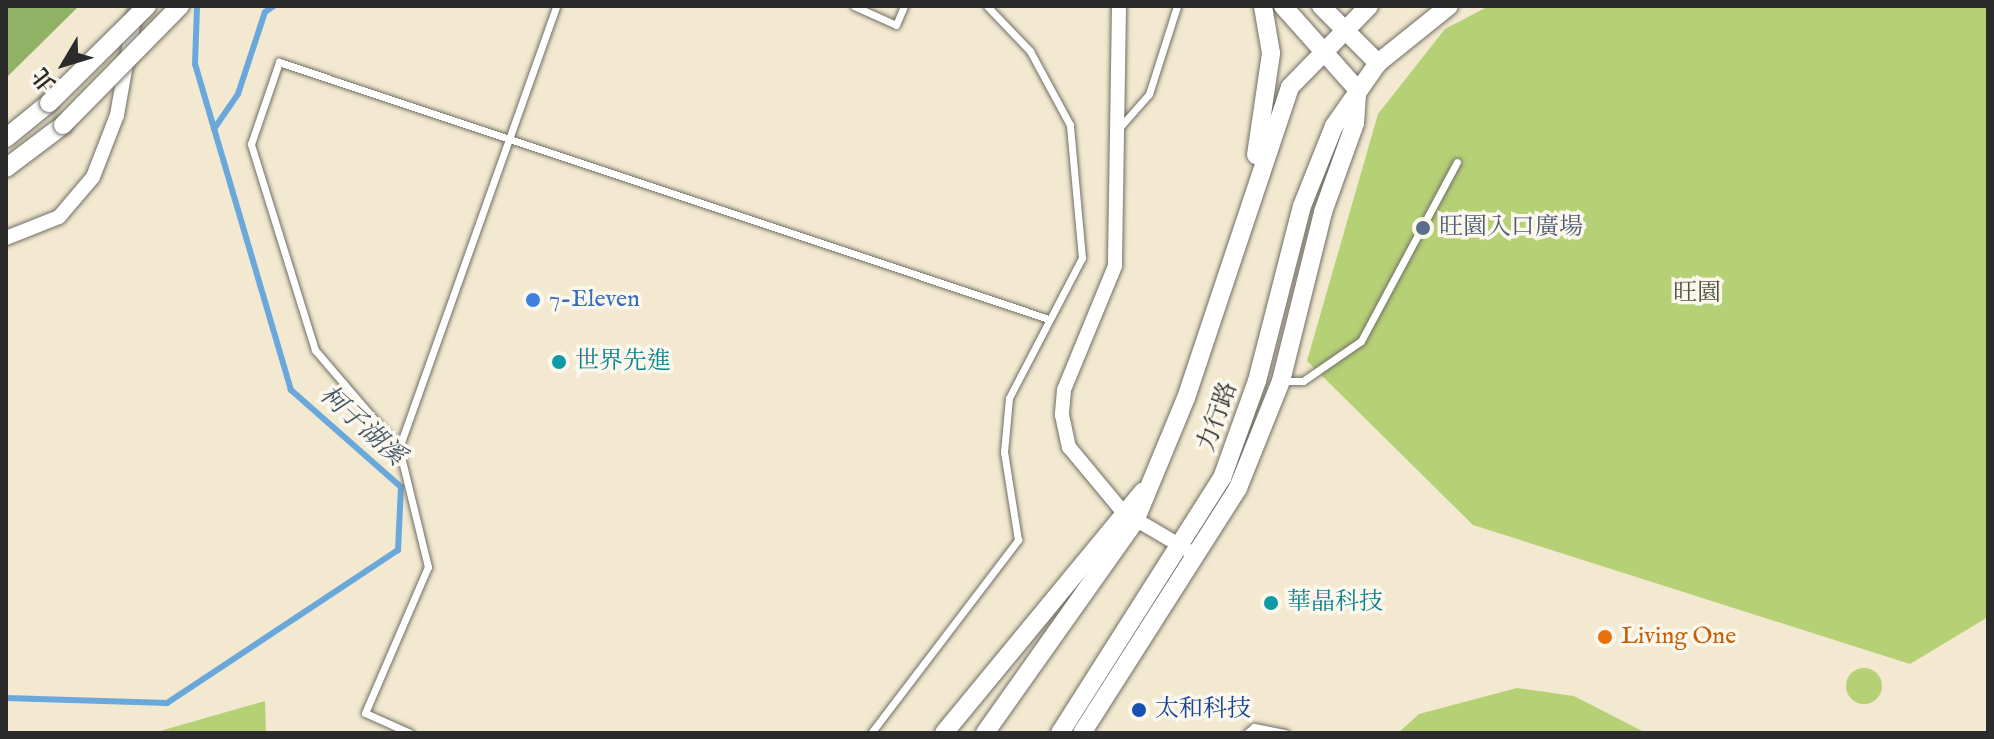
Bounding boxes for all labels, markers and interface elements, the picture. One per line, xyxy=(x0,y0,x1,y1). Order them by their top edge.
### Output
north arrow xyxy=(24,24,104,104)
text: 北 xyxy=(27,61,63,96)
place label: 旺園入口廣場 xyxy=(1439,214,1583,242)
marker: 旺園入口廣場 xyxy=(1414,219,1432,237)
park label: 旺園 xyxy=(1673,280,1721,308)
place label: 7-Eleven xyxy=(549,286,640,314)
marker: 7-Eleven xyxy=(524,291,542,309)
place label: 世界先進 xyxy=(575,348,671,376)
marker: 世界先進 xyxy=(550,353,568,371)
street label: 力行路 xyxy=(1192,378,1244,456)
water label: 柯子湖溪 xyxy=(313,380,411,472)
place label: 華晶科技 xyxy=(1287,589,1383,617)
marker: 華晶科技 xyxy=(1262,594,1280,612)
place label: Living One xyxy=(1621,623,1736,651)
marker: Living One xyxy=(1596,628,1614,646)
place label: 太和科技 xyxy=(1155,696,1251,724)
marker: 太和科技 xyxy=(1130,701,1148,719)

